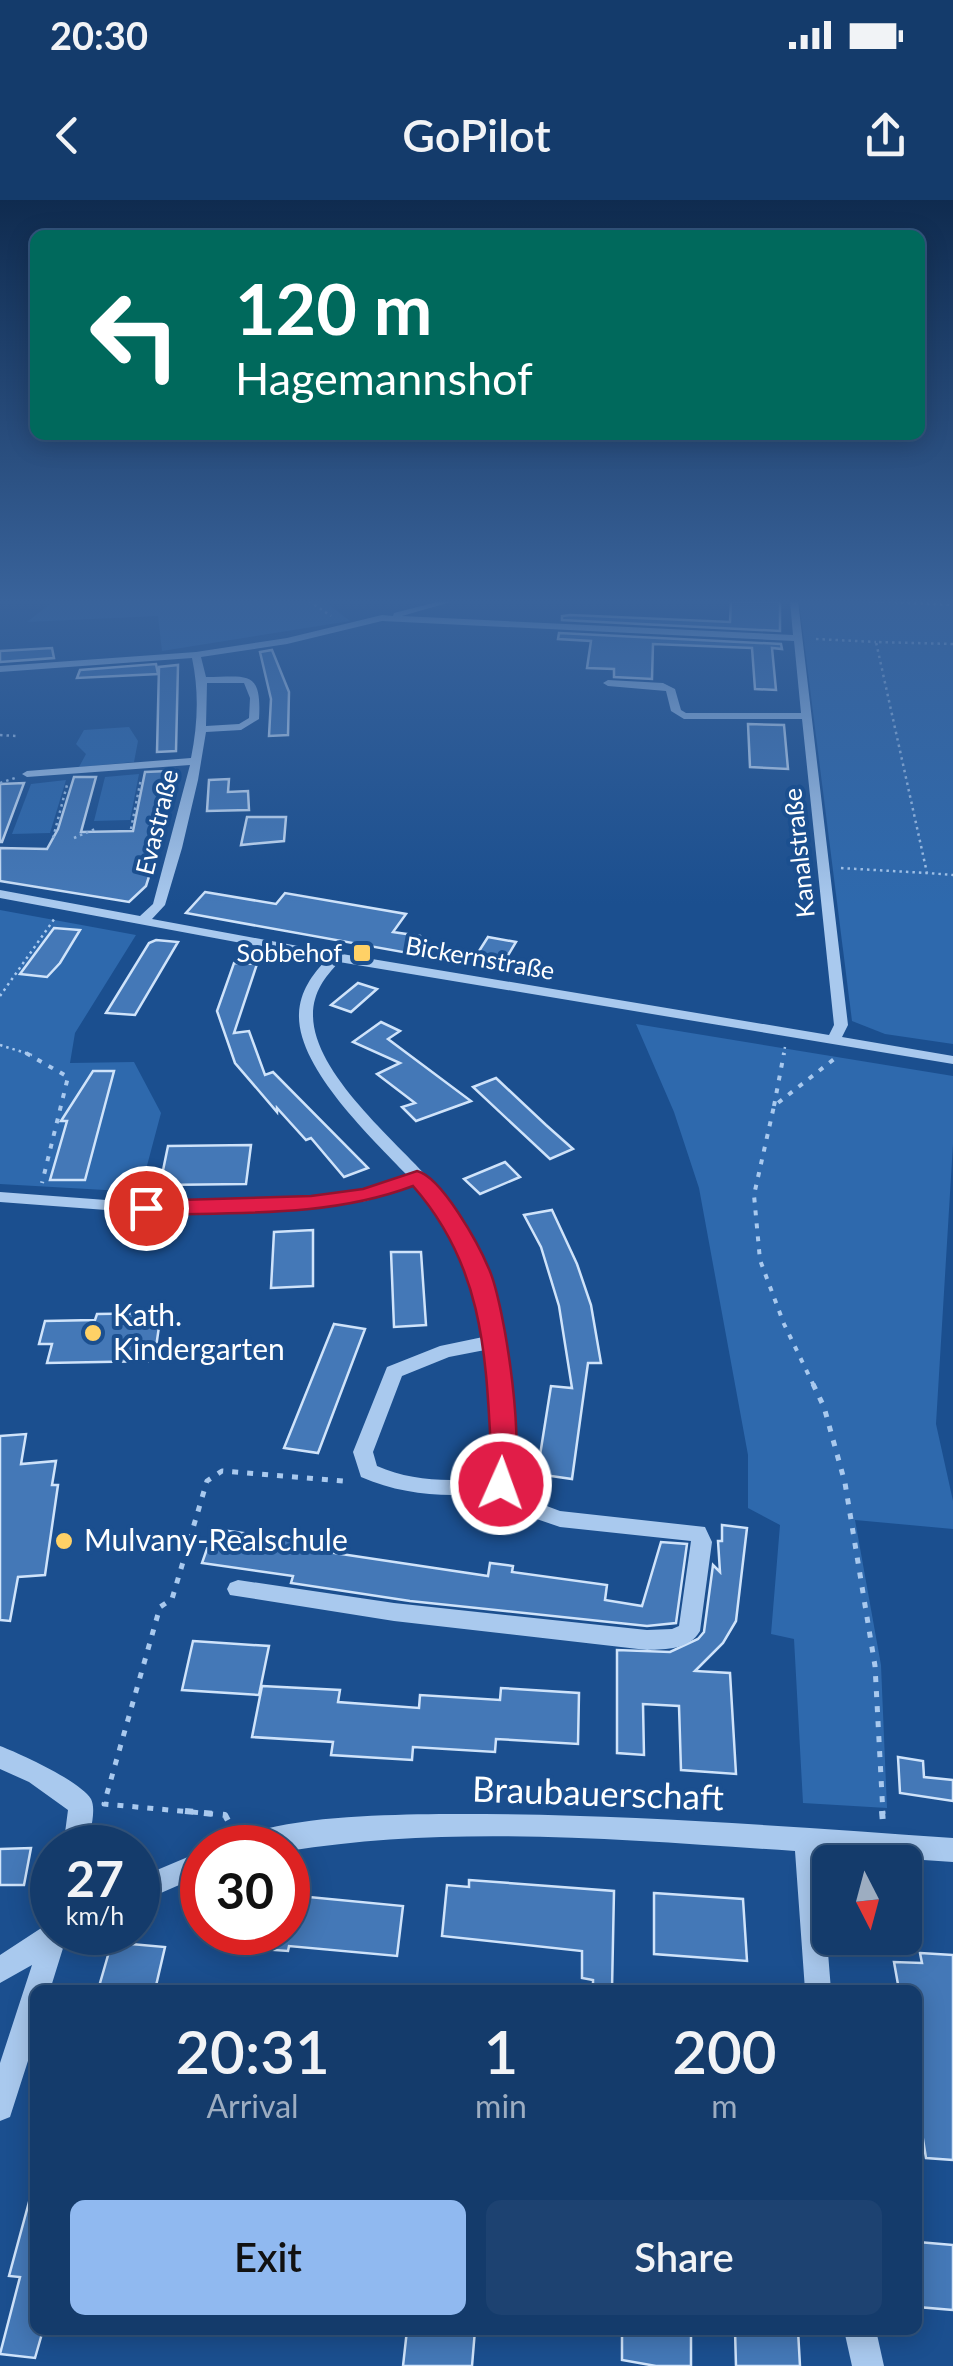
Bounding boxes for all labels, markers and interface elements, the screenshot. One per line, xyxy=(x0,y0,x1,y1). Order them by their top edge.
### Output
text: 20:30 xyxy=(50,12,148,58)
icon: back xyxy=(40,108,95,163)
text: GoPilot xyxy=(402,108,551,162)
icon: share xyxy=(858,108,913,163)
text: 120 m xyxy=(235,266,432,350)
icon: left xyxy=(70,270,200,400)
text: Hagemannshof xyxy=(235,351,533,405)
street label: Evastraße xyxy=(128,766,184,878)
street label: Kanalstraße xyxy=(776,787,820,919)
street label: Bickernstraße xyxy=(403,929,557,985)
place label: Sobbehof xyxy=(237,937,342,967)
marker: Sobbehof xyxy=(351,942,373,964)
pin xyxy=(104,1166,189,1251)
icon: arrive xyxy=(119,1181,174,1236)
place label: Kath. Kindergarten xyxy=(113,1296,285,1366)
marker: Kath. Kindergarten xyxy=(82,1322,104,1344)
position arrow xyxy=(449,1432,553,1536)
place label: Mulvany-Realschule xyxy=(84,1521,348,1557)
marker: Mulvany-Realschule xyxy=(53,1530,75,1552)
street label: Braubauerschaft xyxy=(472,1767,725,1817)
speed limit sign: 30 xyxy=(180,1825,310,1955)
north arrow xyxy=(812,1845,922,1955)
map controls xyxy=(812,1845,922,1955)
text: 27 xyxy=(66,1848,124,1908)
text: km/h xyxy=(66,1900,124,1930)
text: 20:31 xyxy=(175,2015,330,2087)
text: 1 xyxy=(484,2015,518,2087)
text: 200 xyxy=(672,2015,777,2087)
text: Arrival xyxy=(206,2086,299,2125)
text: min xyxy=(475,2086,527,2125)
text: m xyxy=(711,2086,738,2125)
button: Exit xyxy=(70,2200,466,2315)
button: Share xyxy=(486,2200,882,2315)

